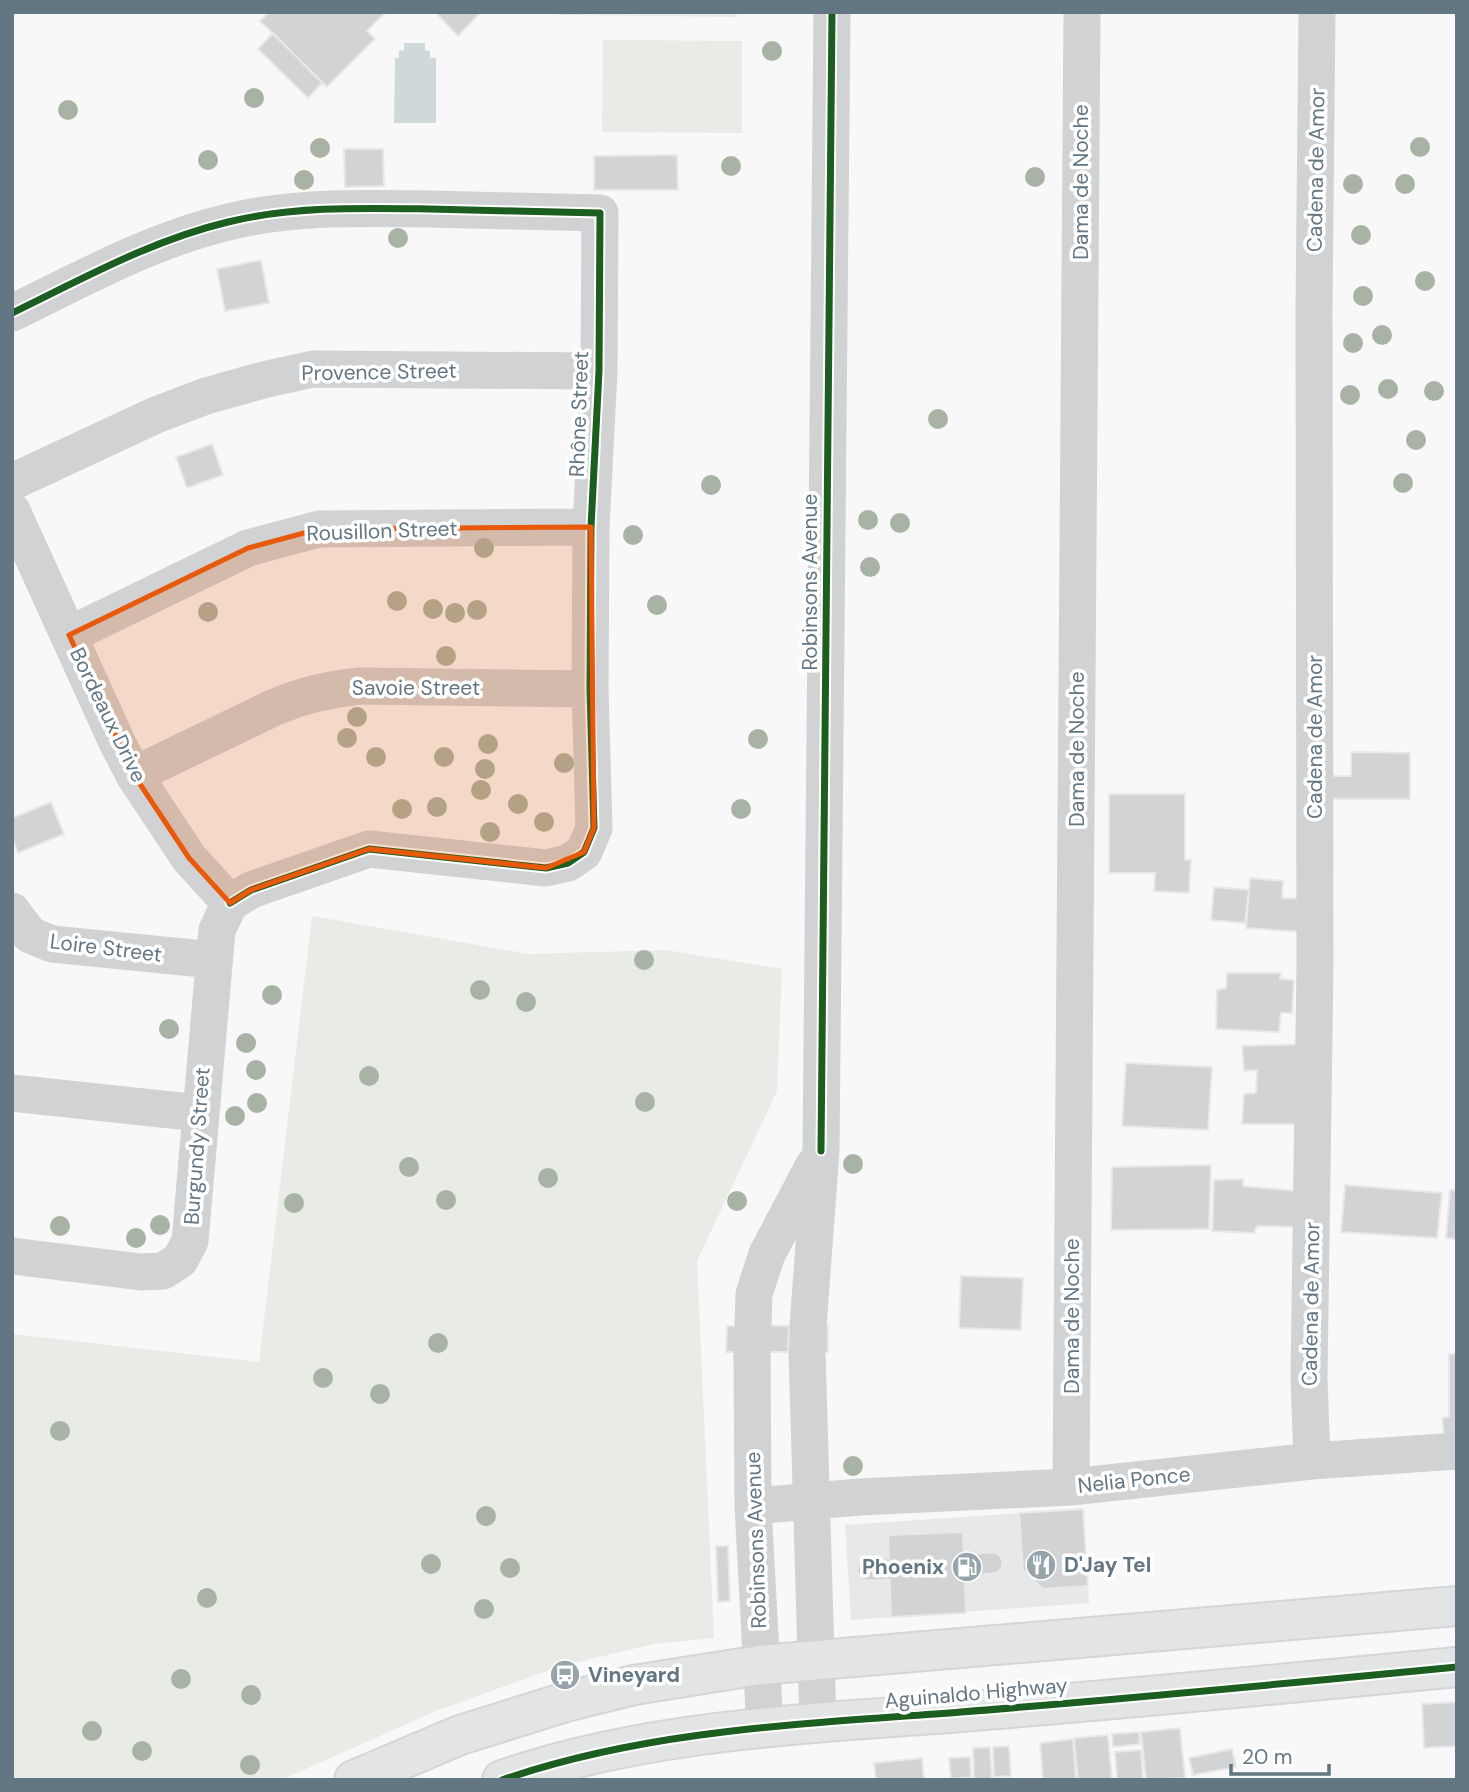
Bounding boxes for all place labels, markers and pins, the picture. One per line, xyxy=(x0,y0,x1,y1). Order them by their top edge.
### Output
restaurant icon: D'Jay Tel xyxy=(1024,1548,1058,1582)
fuel station icon: Phoenix xyxy=(950,1550,984,1584)
place label: D'Jay Tel xyxy=(1064,1551,1151,1579)
place label: Phoenix xyxy=(862,1553,944,1581)
bus stop icon: Vineyard xyxy=(548,1658,582,1692)
place label: Vineyard xyxy=(588,1661,680,1689)

